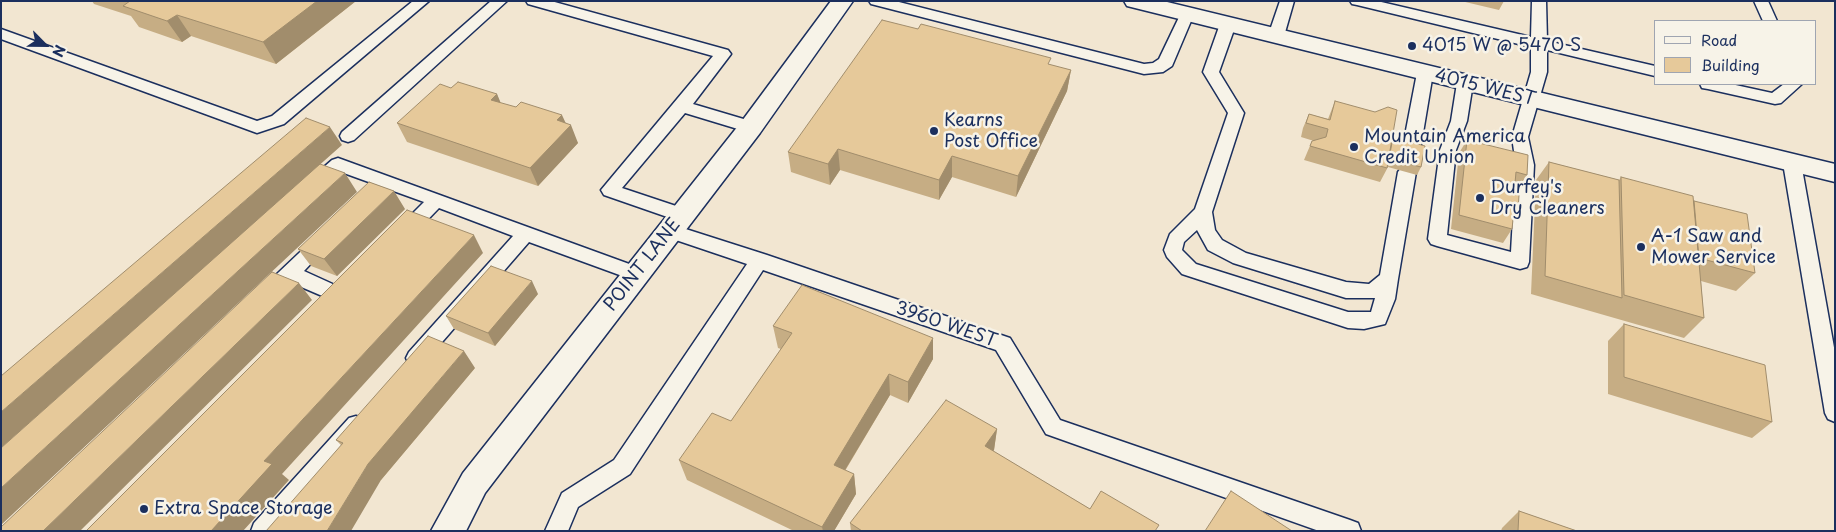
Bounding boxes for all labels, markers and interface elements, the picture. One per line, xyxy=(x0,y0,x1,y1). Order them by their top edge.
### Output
north arrow xyxy=(20,20,70,70)
legend xyxy=(1654,20,1816,85)
text: Road xyxy=(1701,28,1737,51)
place label: 4015 W @ 5470 S xyxy=(1422,35,1581,57)
marker: 4015 W @ 5470 S xyxy=(1406,40,1418,52)
text: N xyxy=(47,42,71,60)
text: Building xyxy=(1701,53,1760,76)
street label: 4015 WEST xyxy=(1432,65,1538,111)
place label: Kearns Post Office xyxy=(944,110,1038,152)
marker: Kearns Post Office xyxy=(928,125,940,137)
place label: Mountain America Credit Union xyxy=(1364,126,1526,168)
marker: Mountain America Credit Union xyxy=(1348,141,1360,153)
place label: Durfey's Dry Cleaners xyxy=(1490,177,1605,220)
marker: Durfey's Dry Cleaners xyxy=(1474,192,1486,204)
street label: POINT LANE xyxy=(600,214,686,316)
place label: A-1 Saw and Mower Service xyxy=(1651,226,1776,268)
marker: A-1 Saw and Mower Service xyxy=(1635,241,1647,253)
street label: 3960 WEST xyxy=(892,298,1000,352)
place label: Extra Space Storage xyxy=(154,498,333,520)
marker: Extra Space Storage xyxy=(138,503,150,515)

